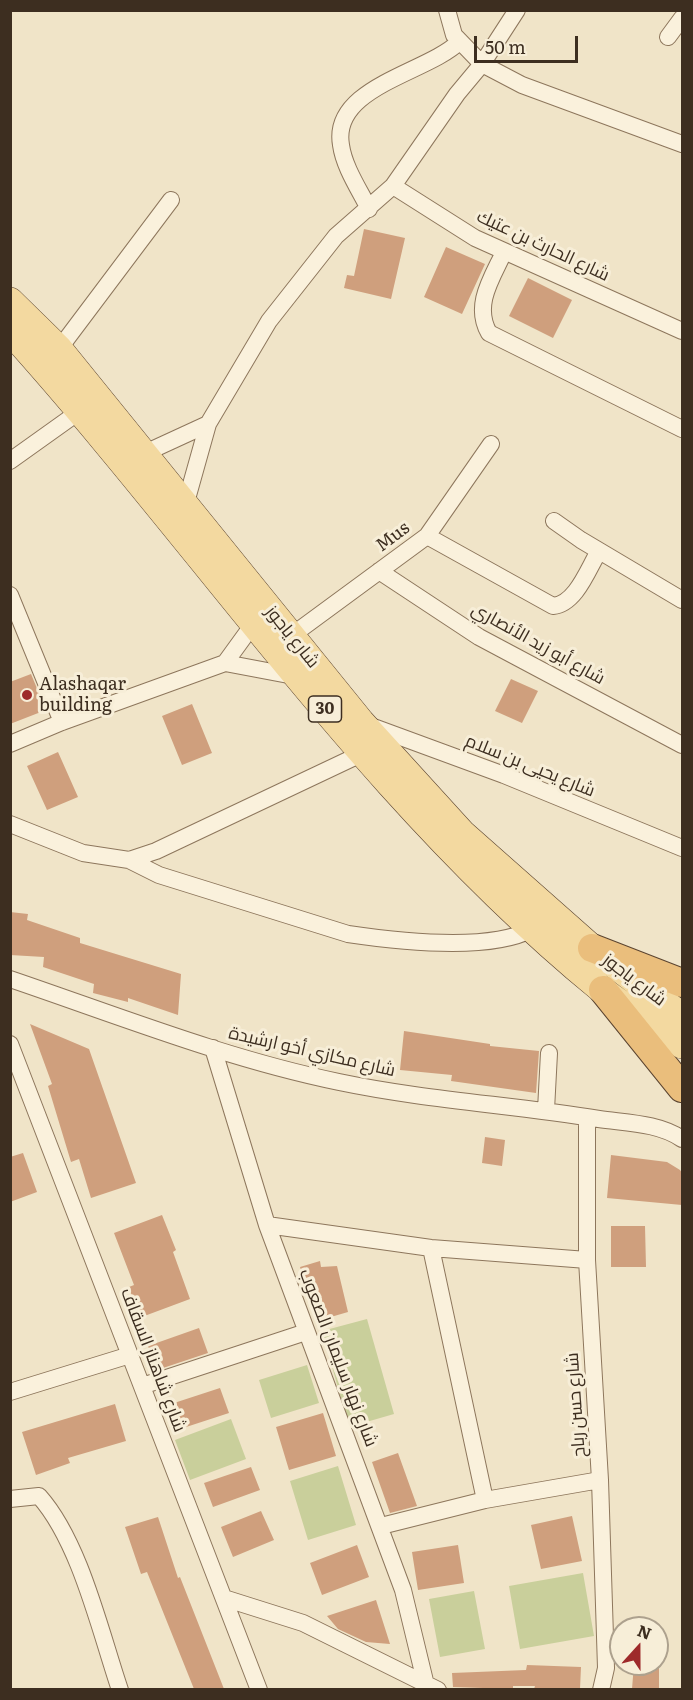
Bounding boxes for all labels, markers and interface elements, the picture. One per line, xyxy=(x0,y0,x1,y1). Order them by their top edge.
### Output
scale bar xyxy=(477,24,580,62)
text: 50 m xyxy=(485,33,526,60)
street label: شارع الحارث بن عتيك xyxy=(473,206,613,286)
street label: Mus xyxy=(372,517,414,557)
street label: شارع أبو زيد الأنصاري xyxy=(468,598,608,690)
street label: شارع ياجوز xyxy=(260,602,324,672)
place label: Alashaqar building xyxy=(39,674,126,716)
marker: Alashaqar building xyxy=(20,688,34,702)
road number: 30 xyxy=(308,696,342,722)
street label: شارع يحيى بن سلام xyxy=(462,730,598,802)
street label: شارع ياجوز xyxy=(598,949,670,1011)
street label: شارع مكازي أخو ارشيدة xyxy=(227,1022,397,1082)
street label: شارع نهار سليمان الصعوب xyxy=(294,1266,382,1450)
street label: شارع شاهناز السقاف xyxy=(116,1285,190,1435)
street label: شارع حسن رباح xyxy=(562,1352,590,1458)
north arrow xyxy=(609,1616,669,1676)
text: N xyxy=(634,1617,655,1645)

